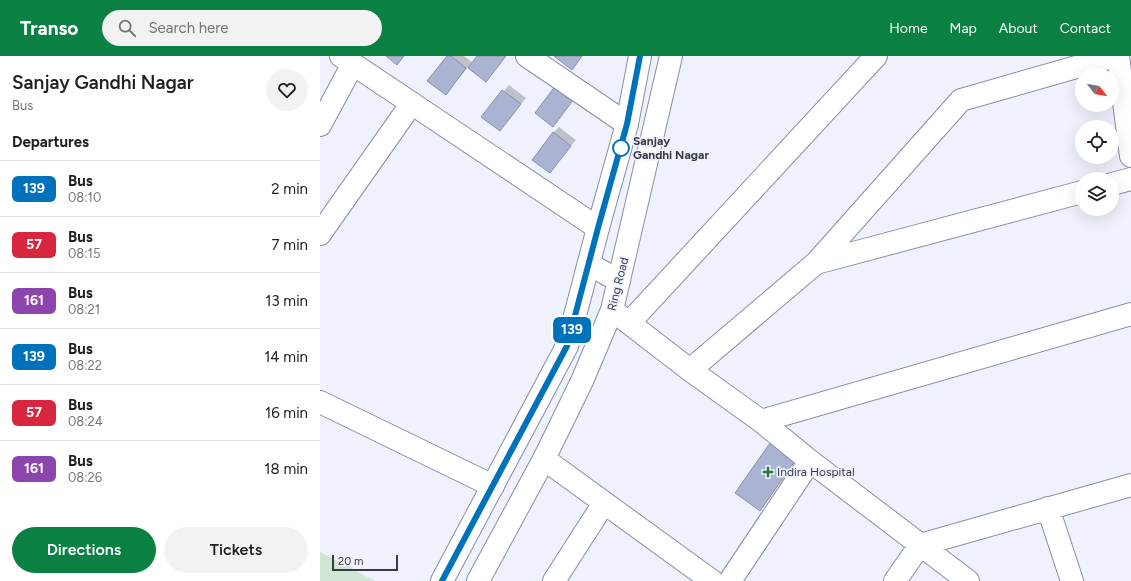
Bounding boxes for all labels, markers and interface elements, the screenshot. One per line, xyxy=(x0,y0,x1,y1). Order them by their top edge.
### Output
search box xyxy=(102,10,382,46)
text: Transo xyxy=(20,17,78,40)
icon: search xyxy=(116,17,138,39)
text: Search here xyxy=(148,19,229,37)
text: Home xyxy=(889,20,928,37)
text: Map xyxy=(950,20,977,37)
text: About xyxy=(999,20,1038,37)
text: Contact xyxy=(1060,20,1111,37)
north arrow xyxy=(1075,68,1119,112)
map controls xyxy=(1075,68,1119,216)
button: heart xyxy=(266,69,308,111)
text: Sanjay Gandhi Nagar xyxy=(12,71,194,94)
text: Bus xyxy=(12,98,33,113)
button: locate xyxy=(1075,120,1119,164)
text: Departures xyxy=(12,133,89,151)
place label: Sanjay Gandhi Nagar xyxy=(633,134,709,162)
marker: Sanjay Gandhi Nagar xyxy=(612,139,630,157)
text: Bus xyxy=(68,172,93,190)
button: layers xyxy=(1075,172,1119,216)
text: 139 xyxy=(23,180,45,197)
text: 2 min xyxy=(271,180,308,198)
text: 08:10 xyxy=(68,190,101,205)
text: Bus xyxy=(68,228,93,246)
text: 57 xyxy=(26,236,42,253)
text: 7 min xyxy=(272,236,308,254)
text: 08:15 xyxy=(68,246,100,261)
street label: Ring Road xyxy=(605,256,631,312)
text: Bus xyxy=(68,284,93,302)
text: 161 xyxy=(24,292,44,309)
text: 13 min xyxy=(265,292,308,310)
text: 08:21 xyxy=(68,302,100,317)
line badge: 139 xyxy=(549,317,595,343)
text: 139 xyxy=(561,321,583,338)
text: Bus xyxy=(68,340,93,358)
text: 139 xyxy=(23,348,45,365)
text: 14 min xyxy=(264,348,308,366)
text: 08:22 xyxy=(68,358,102,373)
text: Bus xyxy=(68,396,93,414)
text: 57 xyxy=(26,404,42,421)
text: 16 min xyxy=(265,404,308,422)
text: 08:24 xyxy=(68,414,103,429)
text: Bus xyxy=(68,452,93,470)
text: 161 xyxy=(24,460,44,477)
text: 18 min xyxy=(264,460,308,478)
place label: Indira Hospital xyxy=(777,465,855,479)
marker: Indira Hospital xyxy=(762,466,774,478)
text: 08:26 xyxy=(68,470,102,485)
button: Directions xyxy=(12,527,156,573)
button: Tickets xyxy=(164,527,308,573)
scale bar xyxy=(332,553,398,572)
text: 20 m xyxy=(338,555,363,568)

